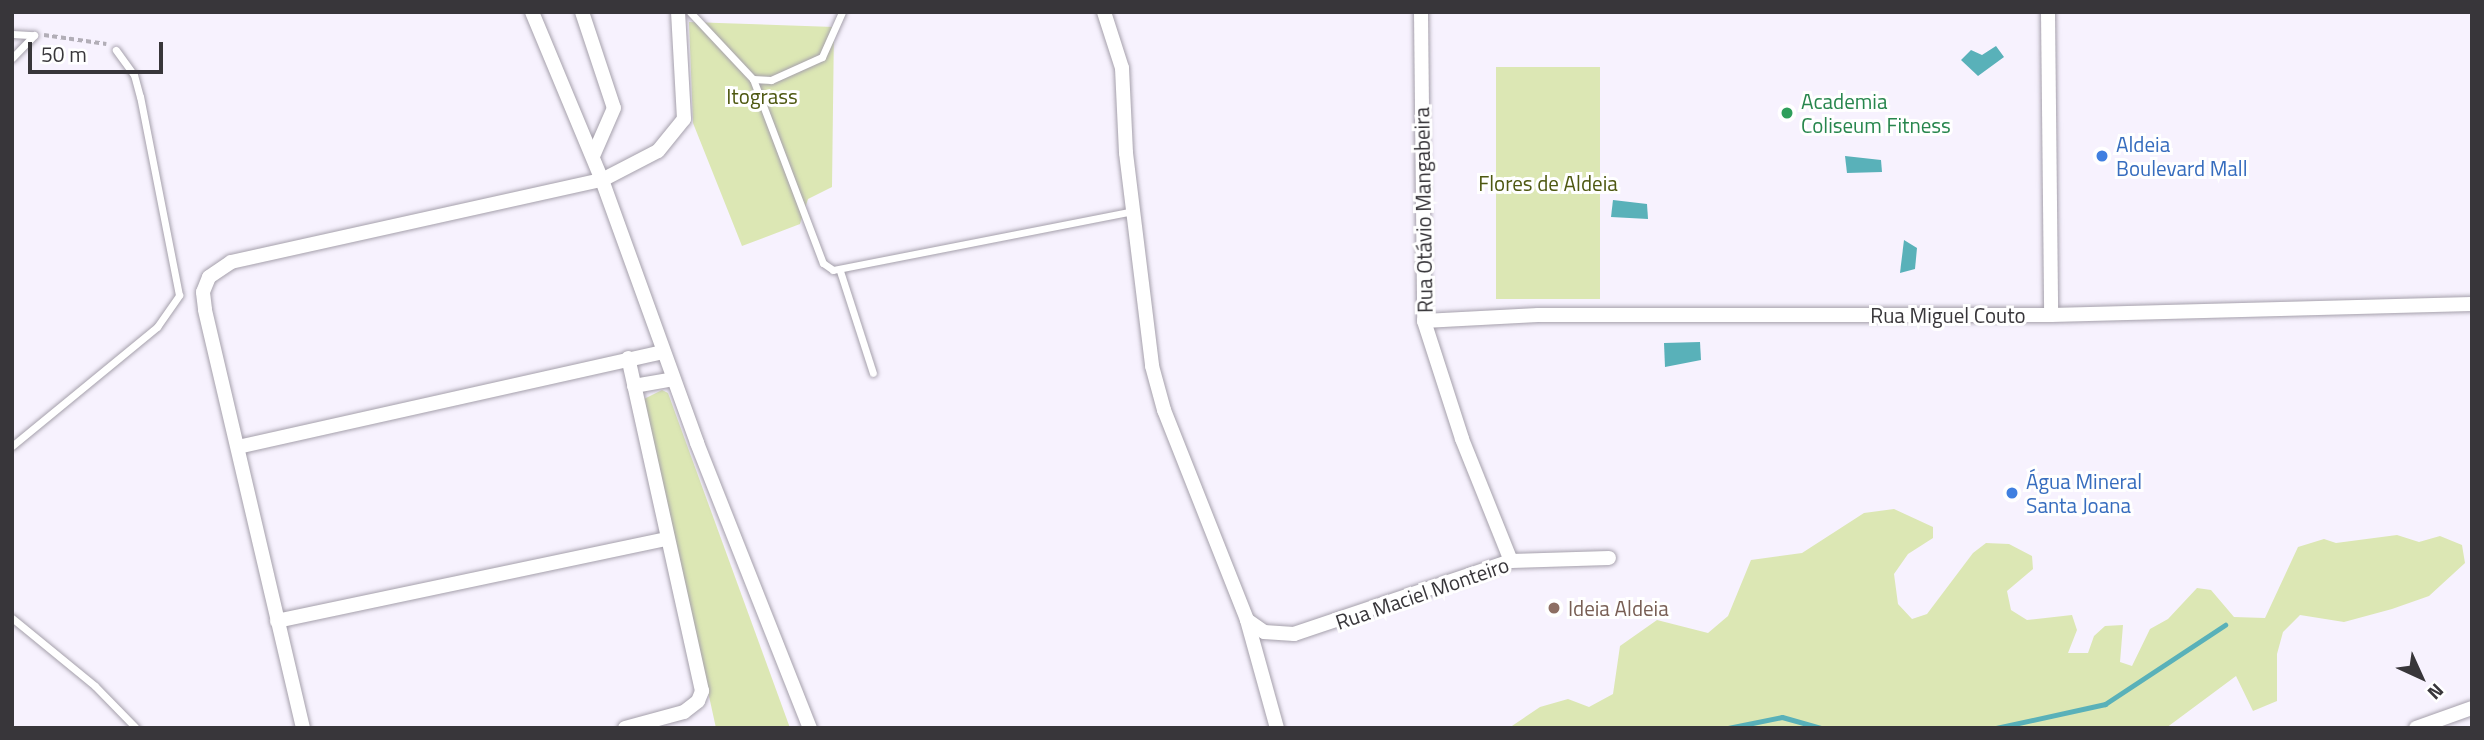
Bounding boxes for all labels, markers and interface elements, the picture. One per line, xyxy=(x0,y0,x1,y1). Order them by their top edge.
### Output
scale bar xyxy=(32,28,166,72)
text: 50 m xyxy=(41,38,87,70)
park label: Itograss xyxy=(726,83,798,109)
place label: Academia Coliseum Fitness xyxy=(1801,88,1951,138)
marker: Academia Coliseum Fitness xyxy=(1779,105,1795,121)
street label: Rua Otávio Mangabeira xyxy=(1409,107,1437,313)
place label: Aldeia Boulevard Mall xyxy=(2116,131,2248,181)
marker: Aldeia Boulevard Mall xyxy=(2094,148,2110,164)
park label: Flores de Aldeia xyxy=(1478,170,1618,196)
street label: Rua Miguel Couto xyxy=(1870,302,2026,328)
place label: Água Mineral Santa Joana xyxy=(2026,468,2142,518)
marker: Água Mineral Santa Joana xyxy=(2004,485,2020,501)
street label: Rua Maciel Monteiro xyxy=(1332,552,1512,634)
place label: Ideia Aldeia xyxy=(1568,595,1669,621)
marker: Ideia Aldeia xyxy=(1546,600,1562,616)
north arrow xyxy=(2386,642,2456,712)
text: N xyxy=(2421,677,2451,707)

